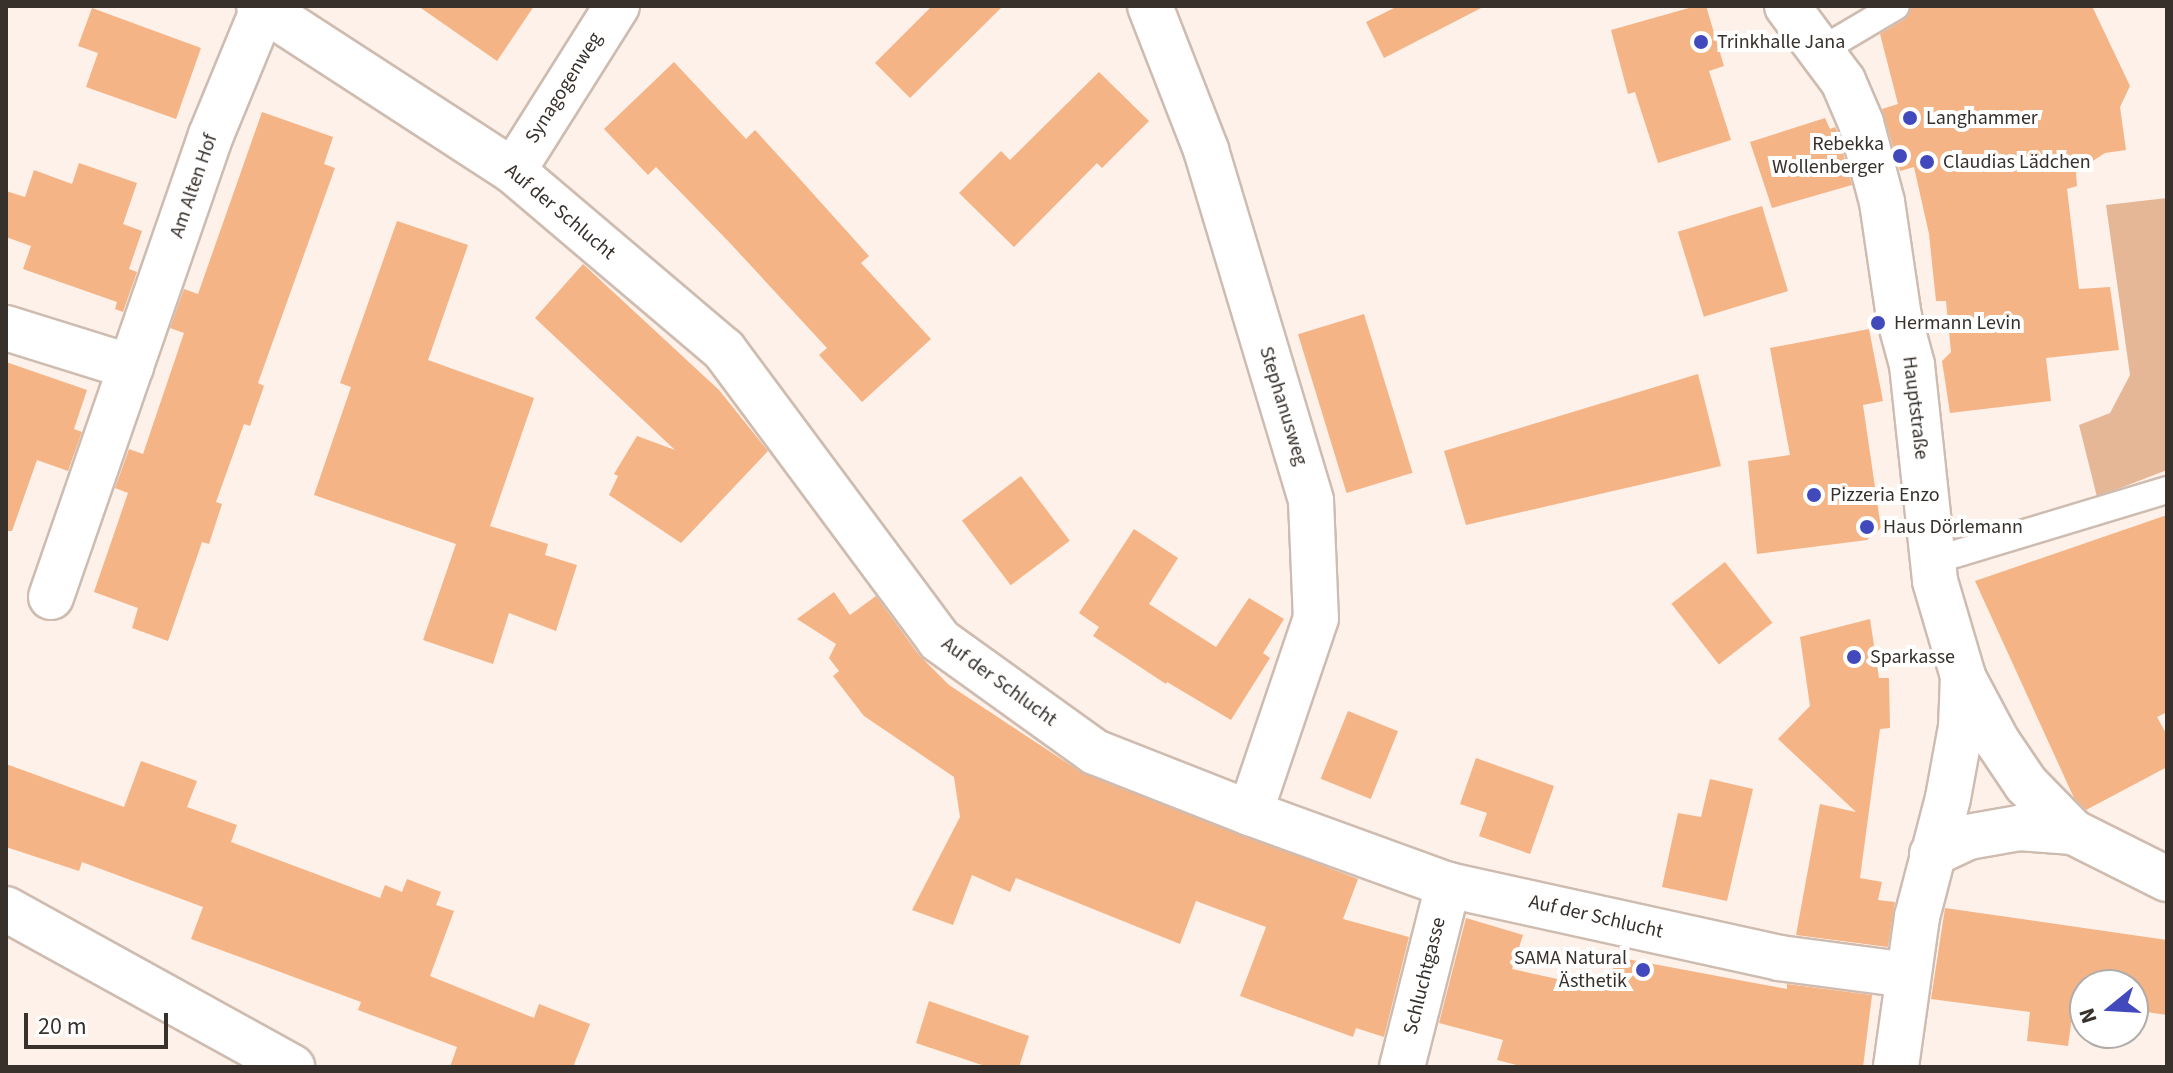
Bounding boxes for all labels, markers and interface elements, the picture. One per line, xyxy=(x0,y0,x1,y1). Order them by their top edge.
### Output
street label: Synagogenweg xyxy=(520,28,608,148)
place label: Trinkhalle Jana xyxy=(1717,30,1845,54)
marker: Trinkhalle Jana xyxy=(1692,33,1710,51)
place label: Langhammer xyxy=(1926,106,2038,130)
marker: Langhammer xyxy=(1901,109,1919,127)
street label: Am Alten Hof xyxy=(165,131,223,241)
place label: Rebekka Wollenberger xyxy=(1772,132,1884,179)
marker: Rebekka Wollenberger xyxy=(1891,147,1909,165)
place label: Claudias Lädchen xyxy=(1943,150,2091,174)
marker: Claudias Lädchen xyxy=(1918,153,1936,171)
street label: Auf der Schlucht xyxy=(500,159,620,265)
place label: Hermann Levin xyxy=(1894,311,2021,335)
marker: Hermann Levin xyxy=(1869,314,1887,332)
street label: Stephanusweg xyxy=(1254,344,1312,468)
street label: Hauptstraße xyxy=(1897,355,1933,461)
place label: Pizzeria Enzo xyxy=(1830,483,1940,507)
marker: Pizzeria Enzo xyxy=(1805,486,1823,504)
place label: Haus Dörlemann xyxy=(1883,515,2023,539)
marker: Haus Dörlemann xyxy=(1858,518,1876,536)
street label: Auf der Schlucht xyxy=(937,632,1061,732)
place label: Sparkasse xyxy=(1870,645,1955,669)
marker: Sparkasse xyxy=(1845,648,1863,666)
street label: Auf der Schlucht xyxy=(1527,890,1665,944)
street label: Schluchtgasse xyxy=(1399,915,1451,1037)
place label: SAMA Natural Ästhetik xyxy=(1514,946,1627,993)
marker: SAMA Natural Ästhetik xyxy=(1634,961,1652,979)
north arrow xyxy=(2069,969,2149,1049)
scale bar xyxy=(28,997,172,1047)
text: N xyxy=(2071,1004,2106,1028)
text: 20 m xyxy=(38,1009,87,1044)

